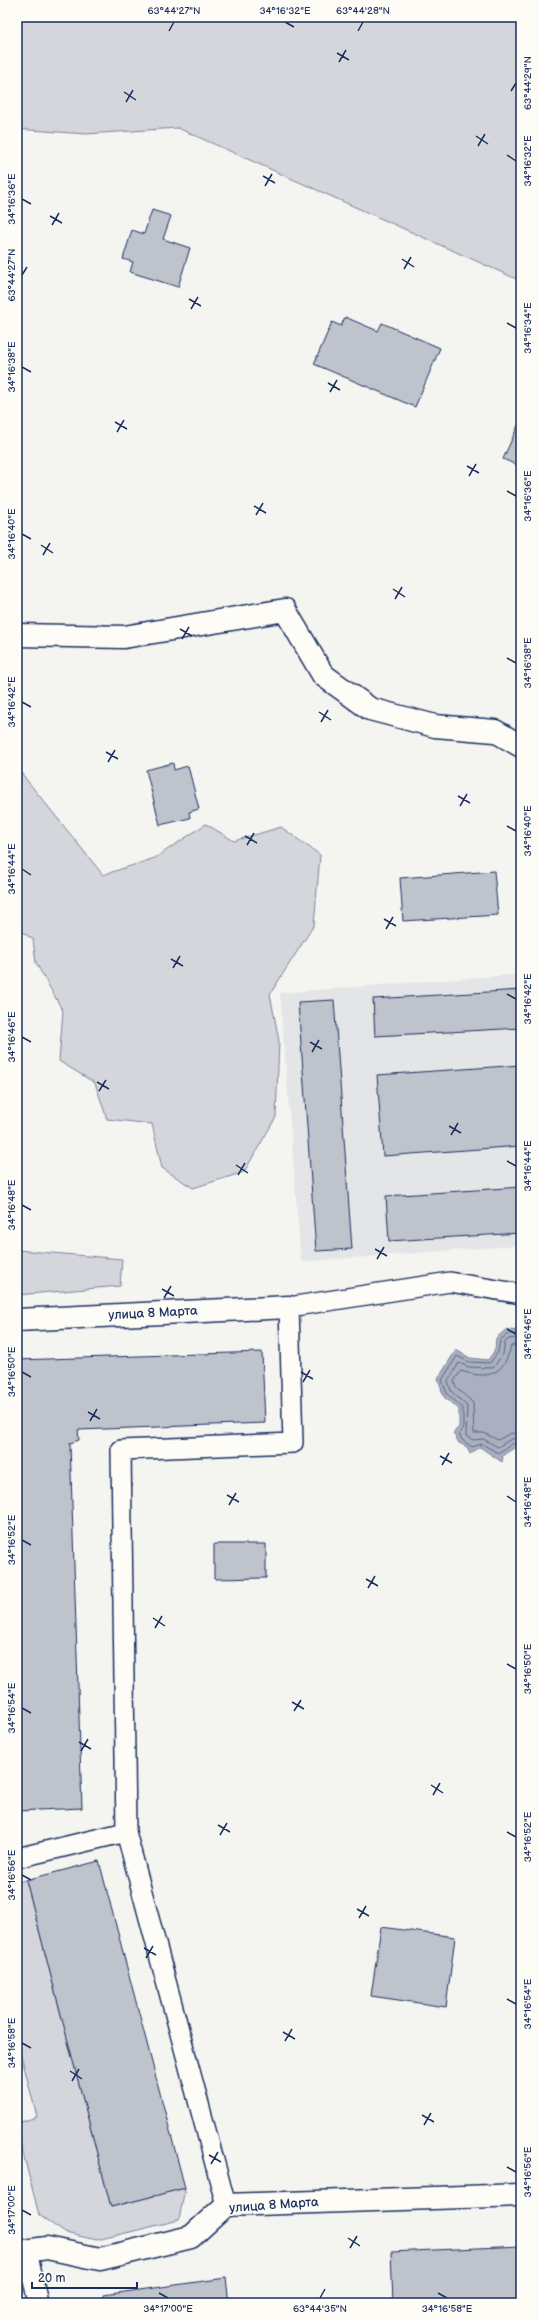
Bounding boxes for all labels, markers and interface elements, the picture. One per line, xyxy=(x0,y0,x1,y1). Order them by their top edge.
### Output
text: 63°44'27"N xyxy=(147,5,201,17)
text: 34°16'32"E xyxy=(259,5,311,17)
text: 63°44'28"N xyxy=(336,5,390,17)
text: 63°44'29"N xyxy=(522,56,534,110)
text: 34°16'32"E xyxy=(522,135,534,187)
text: 34°16'36"E xyxy=(6,173,18,225)
text: 63°44'27"N xyxy=(6,248,18,302)
text: 34°16'34"E xyxy=(522,302,534,354)
text: 34°16'38"E xyxy=(6,341,18,392)
text: 34°16'36"E xyxy=(522,470,534,522)
text: 34°16'40"E xyxy=(6,508,18,559)
text: 34°16'38"E xyxy=(522,637,534,688)
text: 34°16'42"E xyxy=(6,676,18,728)
text: 34°16'40"E xyxy=(522,805,534,856)
text: 34°16'44"E xyxy=(6,843,18,895)
text: 34°16'42"E xyxy=(522,973,534,1025)
text: 34°16'46"E xyxy=(6,1011,18,1063)
text: 34°16'44"E xyxy=(522,1140,534,1192)
text: 34°16'48"E xyxy=(6,1179,18,1230)
street label: улица 8 Марта xyxy=(108,1303,198,1323)
text: 34°16'46"E xyxy=(522,1308,534,1360)
text: 34°16'50"E xyxy=(6,1346,18,1397)
text: 34°16'48"E xyxy=(522,1476,534,1527)
text: 34°16'52"E xyxy=(6,1514,18,1565)
text: 34°16'50"E xyxy=(522,1643,534,1694)
text: 34°16'54"E xyxy=(6,1682,18,1733)
text: 34°16'52"E xyxy=(522,1811,534,1862)
text: 34°16'56"E xyxy=(6,1849,18,1900)
text: 34°16'54"E xyxy=(522,1978,534,2029)
text: 34°16'58"E xyxy=(6,2017,18,2068)
text: 34°16'56"E xyxy=(522,2146,534,2197)
text: 34°17'00"E xyxy=(6,2185,18,2235)
street label: улица 8 Марта xyxy=(229,2194,320,2216)
scale bar xyxy=(32,2264,137,2290)
text: 20 m xyxy=(38,2271,65,2286)
text: 34°17'00"E xyxy=(143,2303,193,2315)
text: 63°44'35"N xyxy=(293,2303,347,2315)
text: 34°16'58"E xyxy=(422,2303,473,2315)

